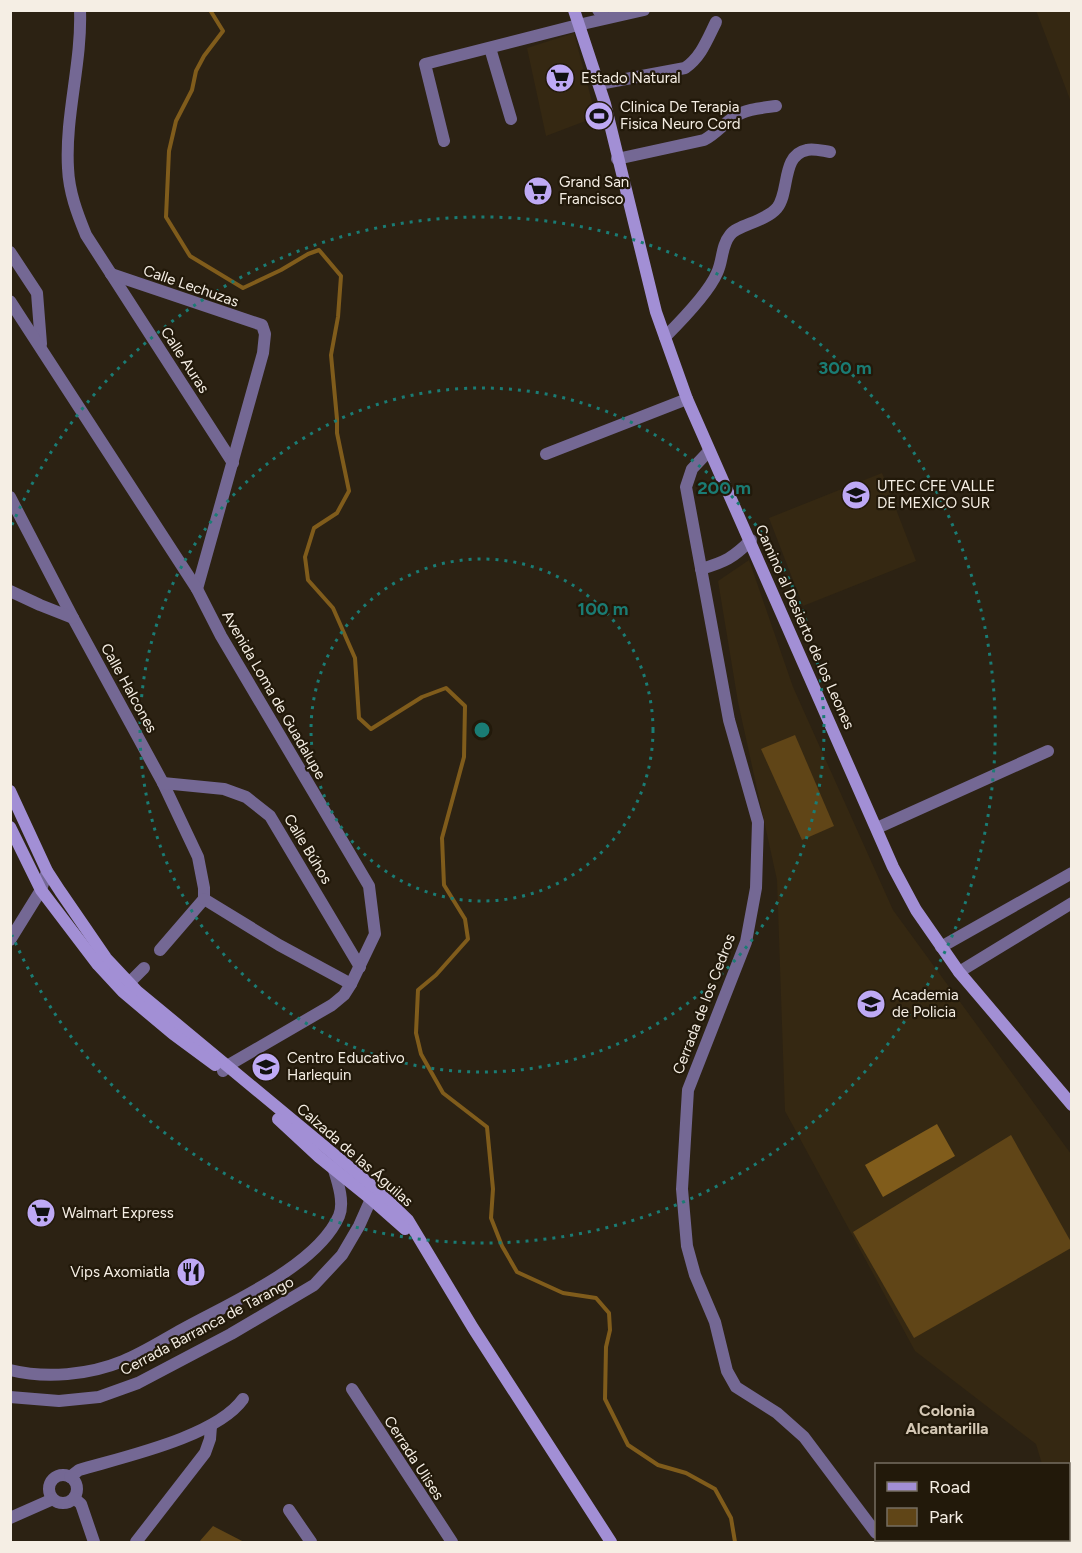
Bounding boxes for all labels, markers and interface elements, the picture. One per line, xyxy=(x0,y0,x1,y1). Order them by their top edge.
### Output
supermarket icon: Estado Natural xyxy=(544,62,576,94)
place label: Estado Natural xyxy=(581,69,681,87)
place label: Clinica De Terapia Fisica Neuro Cord xyxy=(620,98,741,133)
sports icon: Clinica De Terapia Fisica Neuro Cord xyxy=(583,100,615,132)
place label: Grand San Francisco xyxy=(559,173,629,208)
supermarket icon: Grand San Francisco xyxy=(522,175,554,207)
street label: Calle Lechuzas xyxy=(141,261,241,311)
street label: Calle Auras xyxy=(157,324,213,396)
text: 300 m xyxy=(818,357,872,379)
text: 200 m xyxy=(697,477,751,499)
place label: UTEC CFE VALLE DE MEXICO SUR xyxy=(877,477,995,512)
school or university icon: UTEC CFE VALLE DE MEXICO SUR xyxy=(840,479,872,511)
street label: Camino al Desierto de los Leones xyxy=(752,522,858,732)
text: 100 m xyxy=(578,598,628,620)
street label: Avenida Loma de Guadalupe xyxy=(218,607,330,783)
street label: Calle Halcones xyxy=(97,640,161,736)
centre of rings xyxy=(472,720,492,740)
street label: Calle Búhos xyxy=(280,811,336,887)
street label: Cerrada de los Cedros xyxy=(669,931,739,1077)
place label: Academia de Policia xyxy=(892,986,959,1021)
school or university icon: Academia de Policia xyxy=(855,988,887,1020)
place label: Centro Educativo Harlequin xyxy=(287,1049,405,1084)
school or university icon: Centro Educativo Harlequin xyxy=(250,1051,282,1083)
street label: Calzada de las Águilas xyxy=(293,1100,417,1210)
supermarket icon: Walmart Express xyxy=(25,1197,57,1229)
place label: Walmart Express xyxy=(62,1204,174,1222)
restaurant icon: Vips Axomiatla xyxy=(175,1256,207,1288)
place label: Vips Axomiatla xyxy=(70,1263,170,1281)
street label: Cerrada Barranca de Tarango xyxy=(117,1272,297,1379)
district label: Colonia Alcantarilla xyxy=(905,1401,989,1438)
street label: Cerrada Ulises xyxy=(380,1413,448,1503)
legend xyxy=(875,1463,1070,1541)
text: Road xyxy=(929,1476,970,1498)
text: Park xyxy=(929,1506,964,1528)

